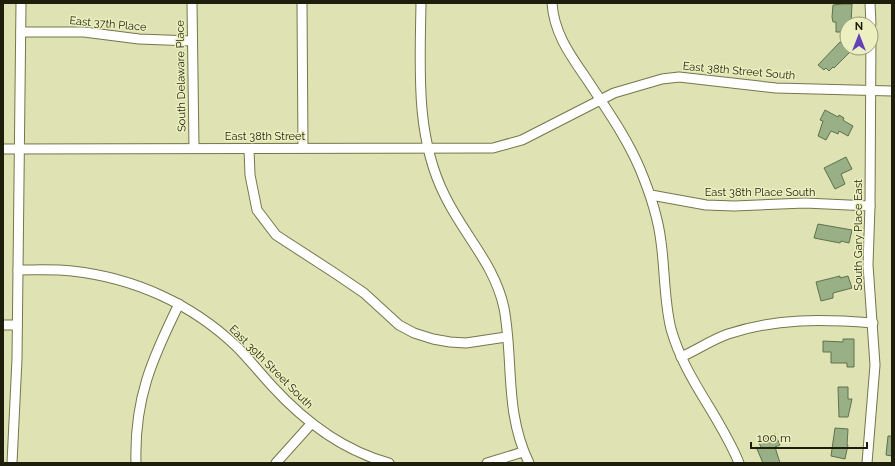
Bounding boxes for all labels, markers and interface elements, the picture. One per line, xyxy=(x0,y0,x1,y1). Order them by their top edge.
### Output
street label: East 37th Place xyxy=(69,14,148,34)
north arrow xyxy=(839,16,879,56)
street label: South Delaware Place xyxy=(174,19,188,132)
text: N xyxy=(855,20,863,33)
street label: East 38th Street South xyxy=(682,60,796,82)
street label: East 38th Street xyxy=(225,130,305,143)
street label: South Gary Place East xyxy=(852,179,865,291)
street label: East 38th Place South xyxy=(705,186,815,199)
street label: East 39th Street South xyxy=(227,323,315,411)
scale bar xyxy=(751,424,867,450)
text: 100 m xyxy=(757,431,791,445)

